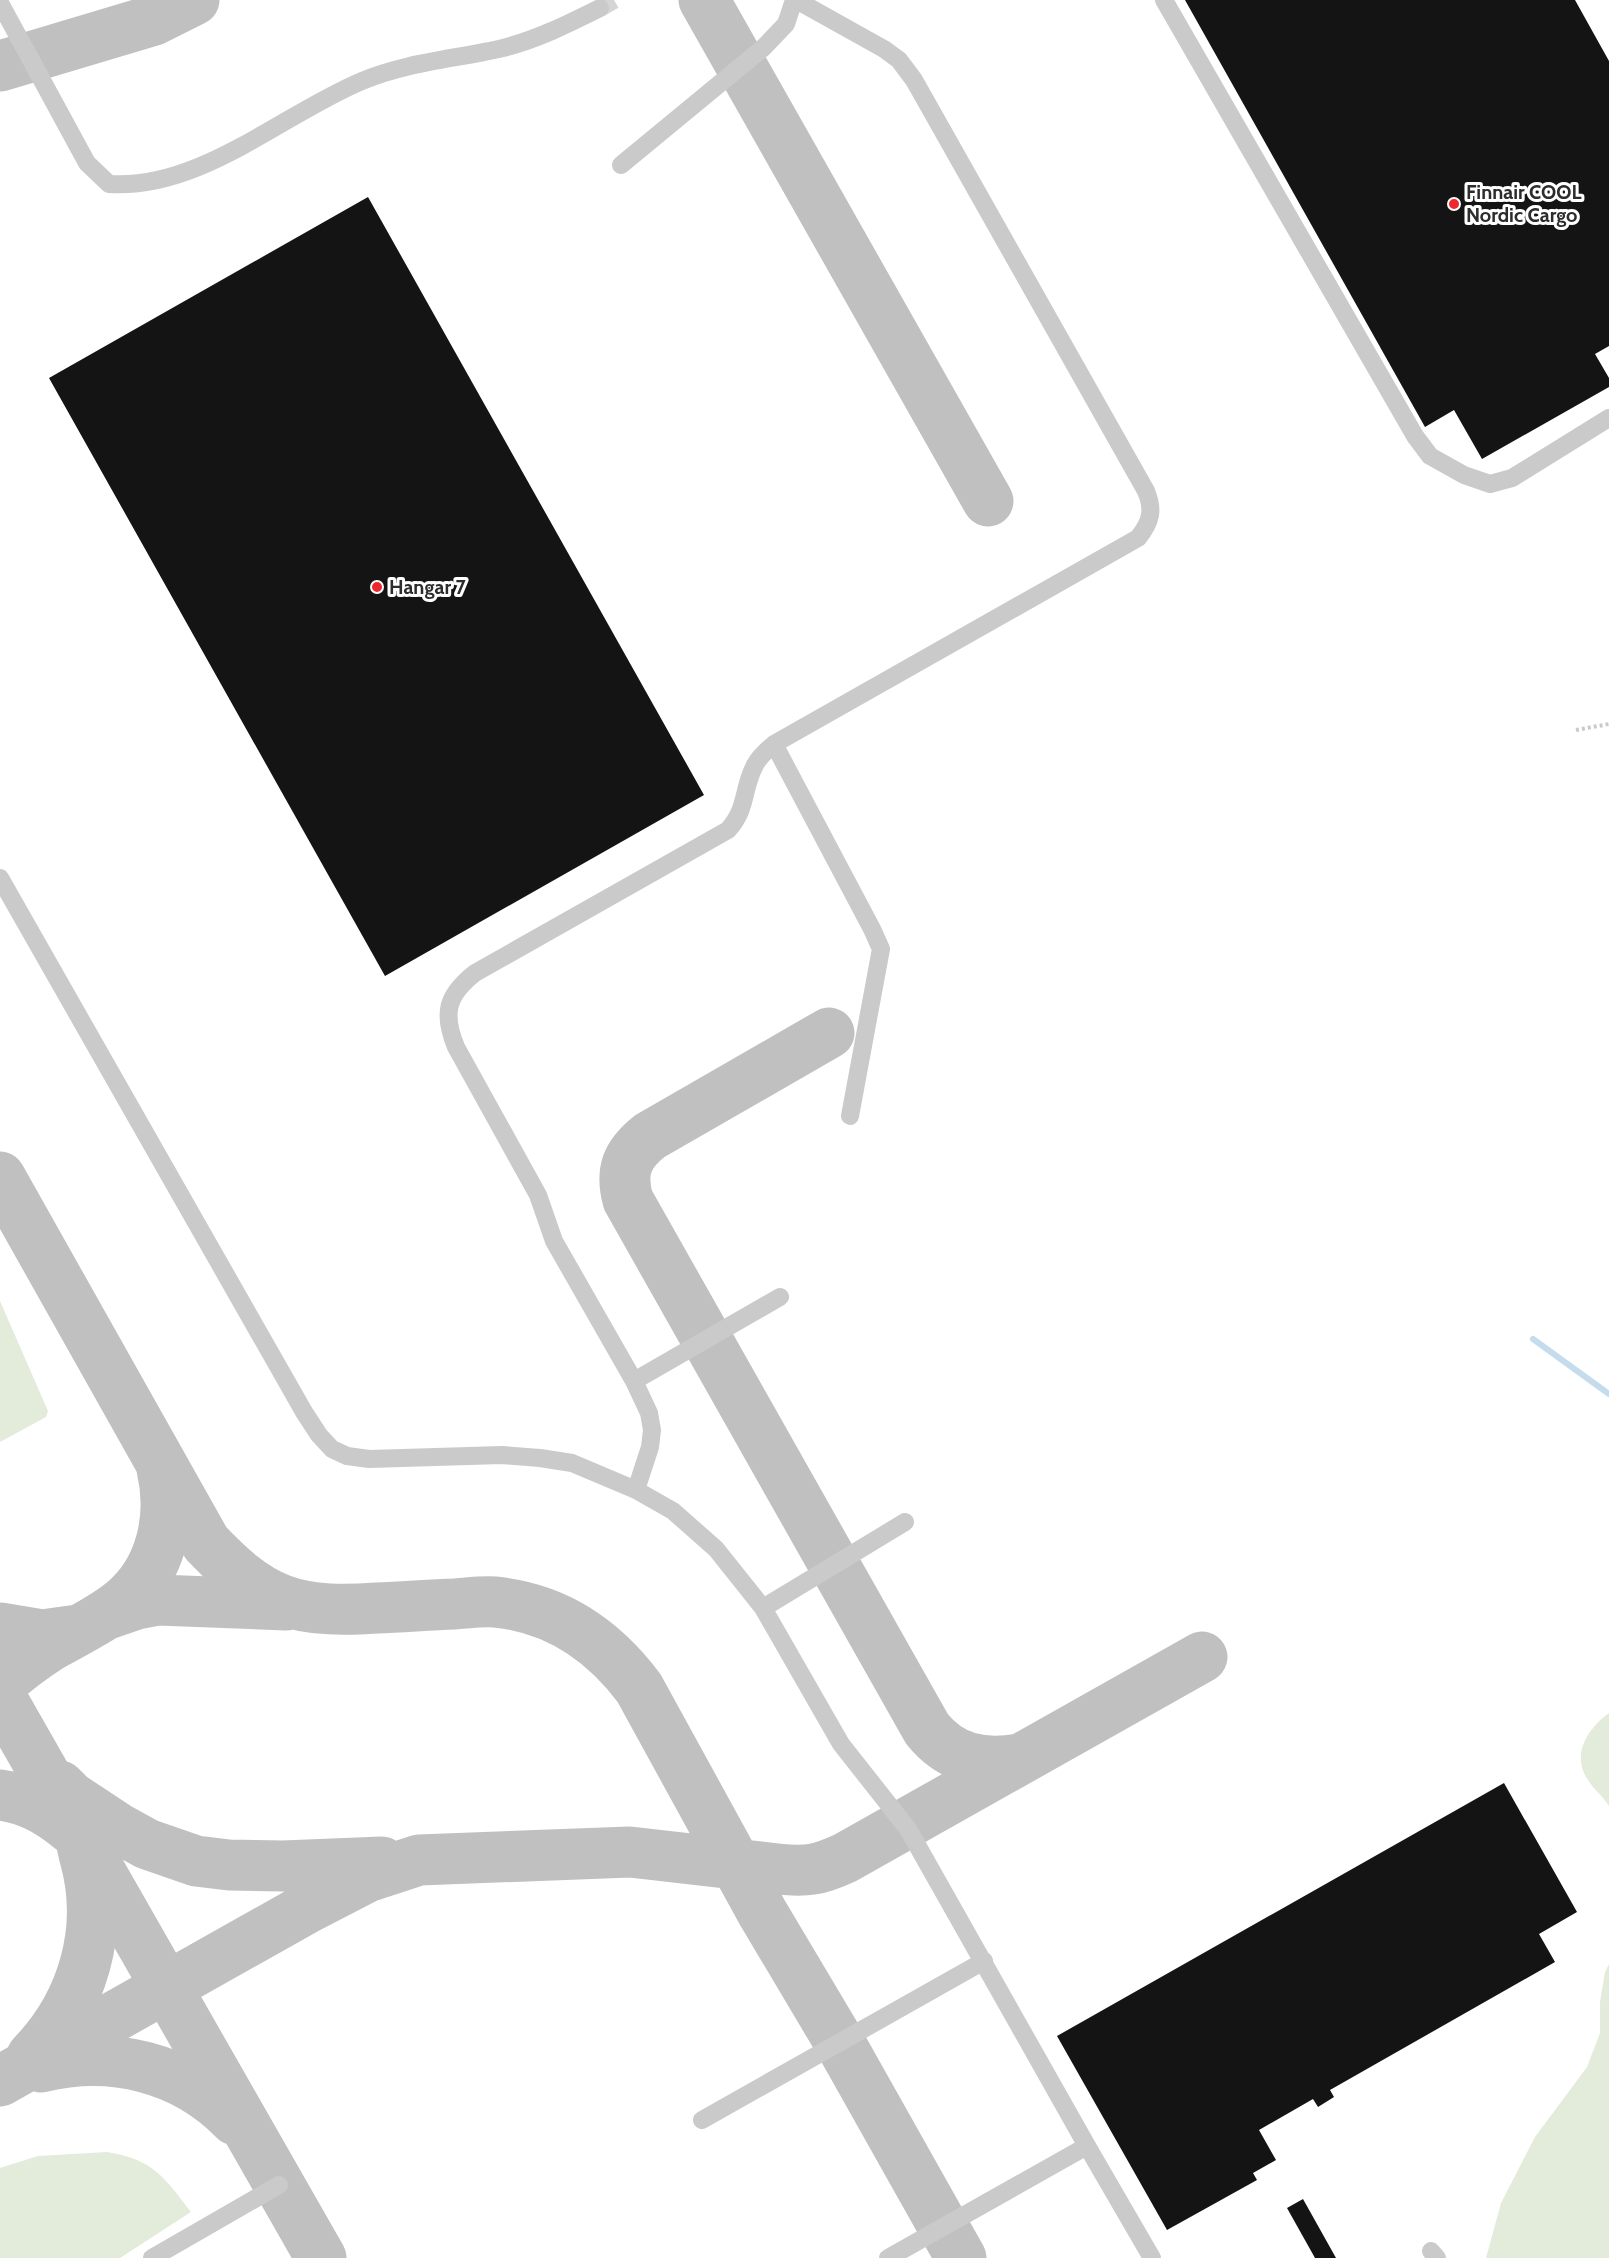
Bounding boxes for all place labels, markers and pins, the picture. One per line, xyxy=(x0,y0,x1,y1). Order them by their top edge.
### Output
place label: Finnair COOL Nordic Cargo xyxy=(1466,180,1582,227)
marker: Finnair COOL Nordic Cargo xyxy=(1447,197,1461,211)
place label: Hangar 7 xyxy=(389,575,466,599)
marker: Hangar 7 xyxy=(370,580,384,594)

